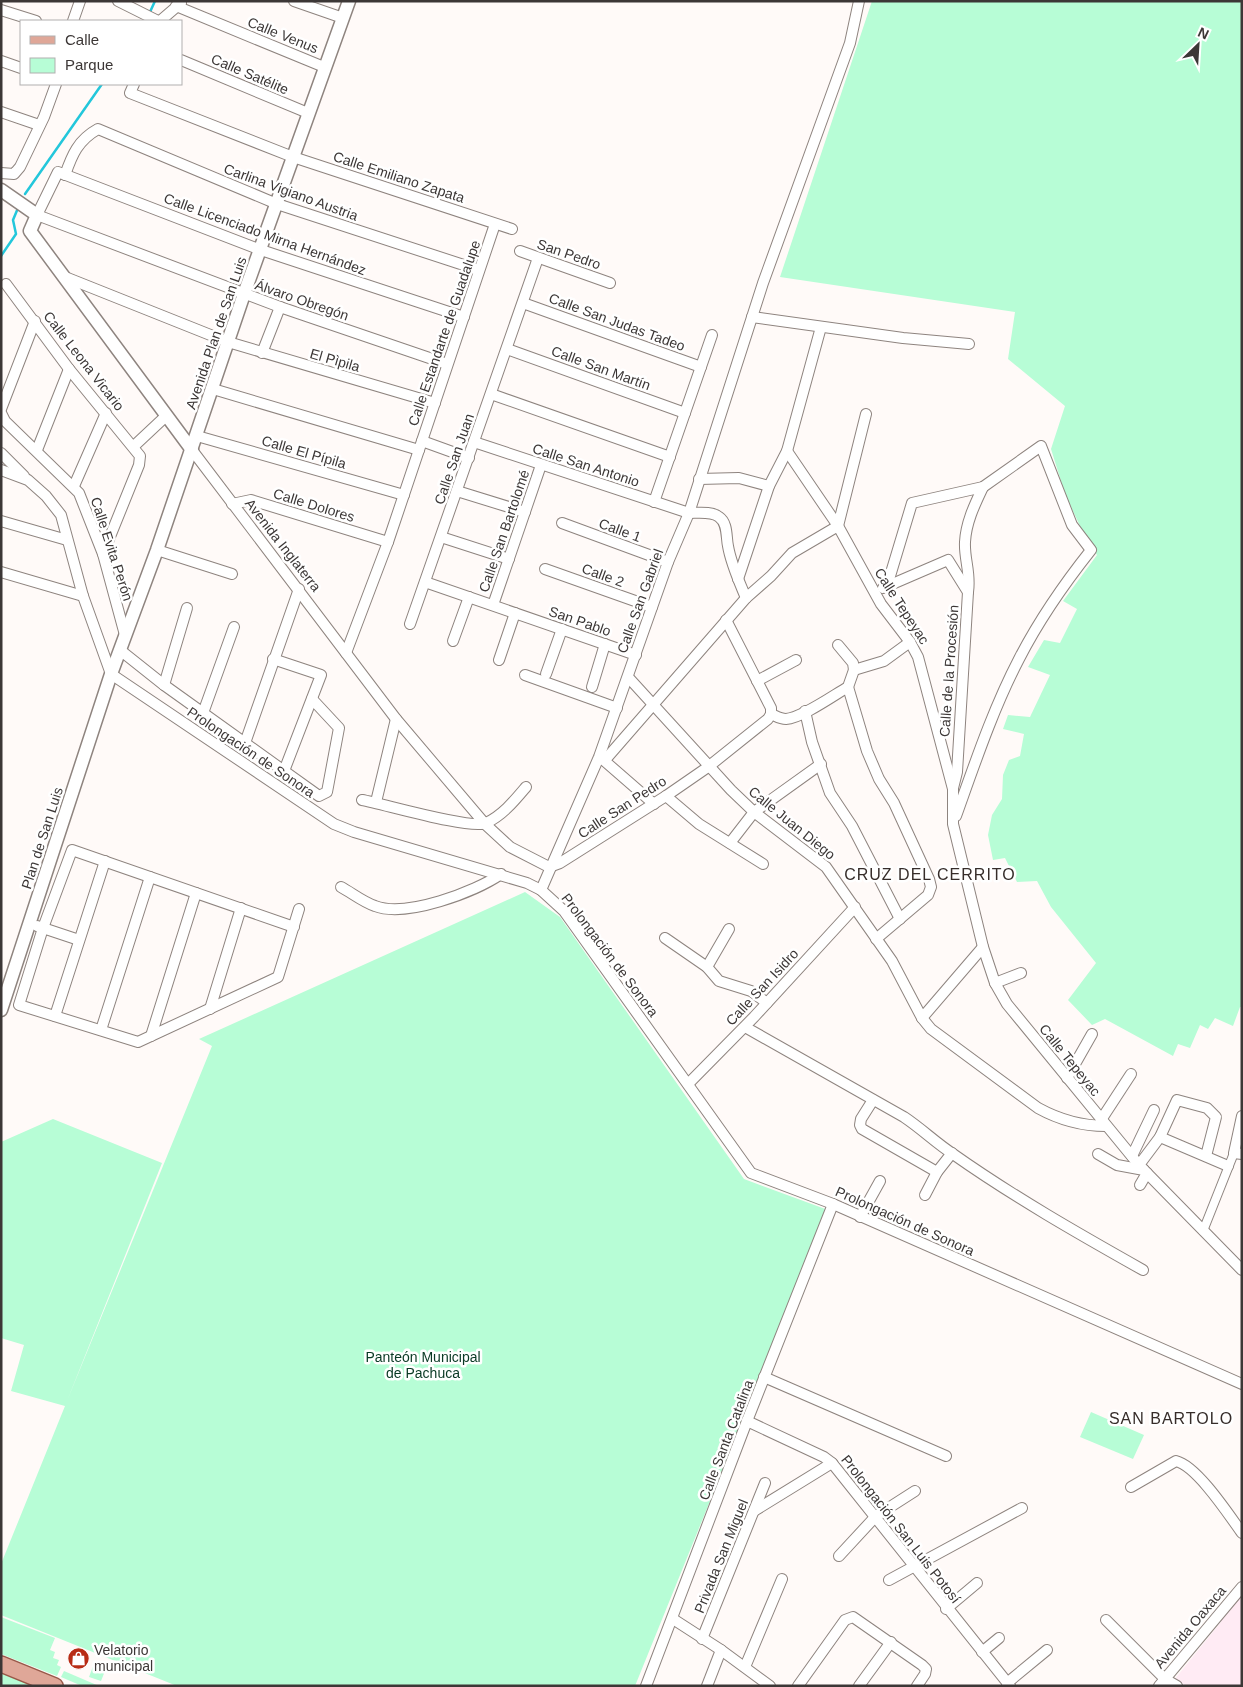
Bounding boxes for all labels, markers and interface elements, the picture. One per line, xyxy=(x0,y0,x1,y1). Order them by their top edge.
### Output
street label: Calle Venus xyxy=(245,14,321,56)
legend xyxy=(20,20,182,85)
north arrow xyxy=(1173,20,1223,70)
text: N xyxy=(1196,24,1211,43)
text: Calle xyxy=(65,31,99,48)
street label: Calle Satélite xyxy=(209,51,291,98)
text: Parque xyxy=(65,56,113,73)
street label: Calle Emiliano Zapata xyxy=(331,148,467,206)
street label: Carlina Vigiano Austria xyxy=(222,160,360,224)
street label: Calle Licenciado Mirna Hernández xyxy=(162,190,368,278)
street label: San Pedro xyxy=(535,236,603,272)
street label: Calle Estandarte de Guadalupe xyxy=(405,238,483,428)
street label: Avenida Plan de San Luis xyxy=(182,255,250,411)
street label: Álvaro Obregón xyxy=(253,276,351,324)
street label: Calle San Judas Tadeo xyxy=(547,290,687,354)
street label: Calle Leona Vicario xyxy=(40,308,128,414)
street label: Calle San Martín xyxy=(549,343,653,393)
street label: El Pìpila xyxy=(308,345,362,375)
street label: Calle San Juan xyxy=(431,412,477,506)
street label: Calle El Pípila xyxy=(260,432,348,472)
street label: Calle San Antonio xyxy=(531,440,642,490)
street label: Calle San Bartolomé xyxy=(476,467,533,594)
street label: Calle Dolores xyxy=(271,485,357,525)
street label: Calle Evita Perón xyxy=(88,495,136,603)
street label: Avenida Inglaterra xyxy=(242,495,324,595)
street label: Calle 1 xyxy=(597,515,643,545)
street label: Calle San Gabriel xyxy=(614,547,666,655)
street label: Calle 2 xyxy=(580,560,626,590)
street label: Calle Tepeyac xyxy=(871,565,933,647)
street label: San Pablo xyxy=(547,603,613,639)
street label: Calle de la Procesión xyxy=(936,604,962,738)
street label: Prolongación de Sonora xyxy=(184,703,318,801)
street label: Calle San Pedro xyxy=(575,772,669,841)
street label: Calle Juan Diego xyxy=(746,783,839,863)
street label: Plan de San Luis xyxy=(18,785,66,891)
district label: CRUZ DEL CERRITO xyxy=(844,866,1016,883)
street label: Prolongación de Sonora xyxy=(558,890,662,1020)
street label: Calle San Isidro xyxy=(722,945,802,1029)
street label: Calle Tepeyac xyxy=(1036,1021,1104,1099)
street label: Prolongación de Sonora xyxy=(833,1183,977,1259)
park label: Panteón Municipal de Pachuca xyxy=(365,1349,481,1381)
street label: Calle Santa Catalina xyxy=(696,1377,756,1502)
district label: SAN BARTOLO xyxy=(1109,1410,1233,1427)
street label: Prolongación San Luis Potosí xyxy=(838,1452,964,1606)
street label: Privada San Miguel xyxy=(691,1497,751,1615)
street label: Avenida Oaxaca xyxy=(1151,1582,1229,1671)
place label: Velatorio municipal xyxy=(94,1642,153,1674)
shop icon: Velatorio municipal xyxy=(66,1646,90,1670)

